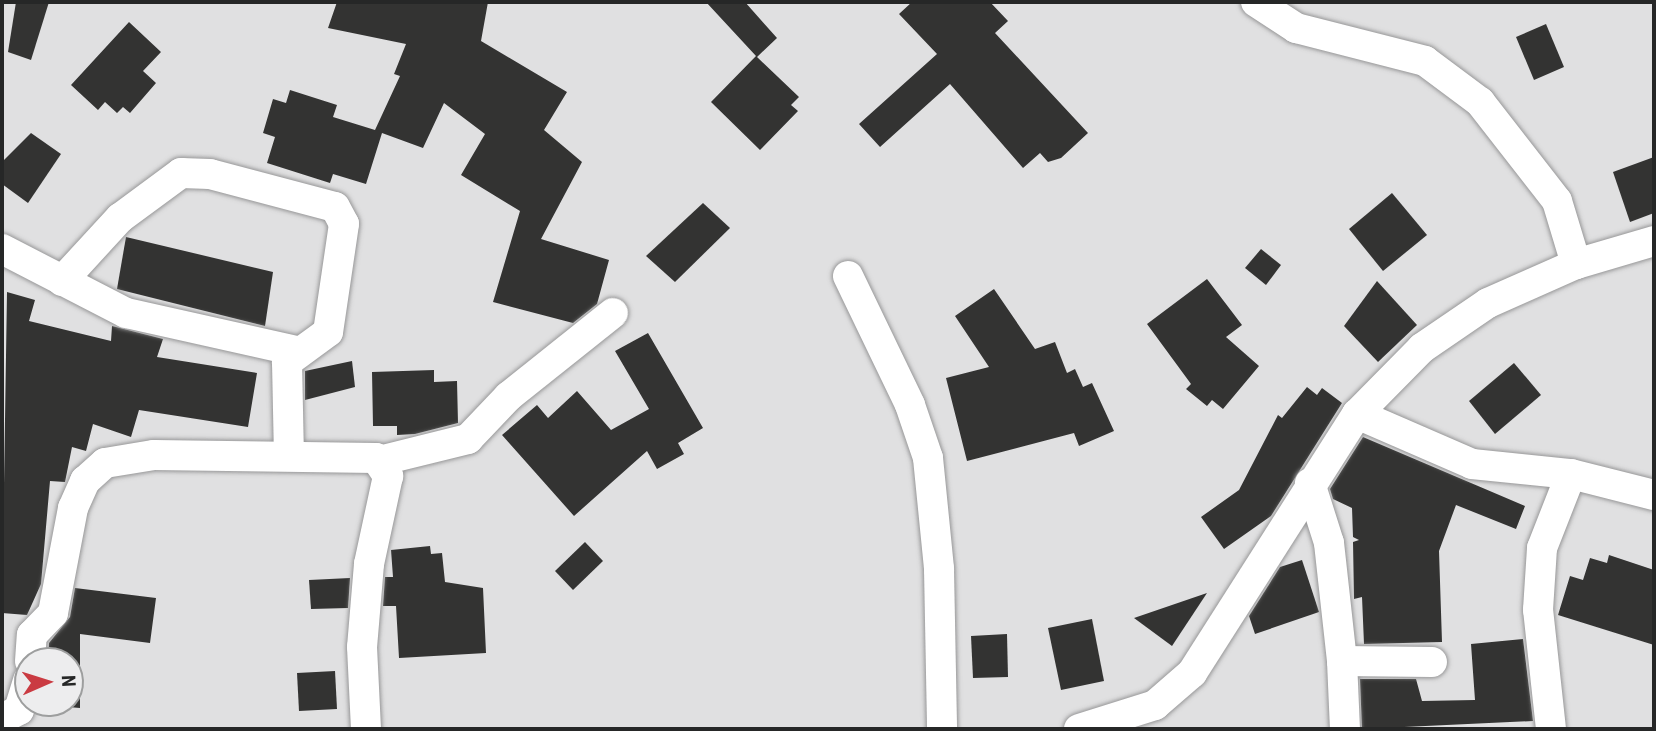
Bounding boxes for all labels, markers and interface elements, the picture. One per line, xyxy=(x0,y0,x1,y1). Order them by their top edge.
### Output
north arrow xyxy=(14,647,84,717)
text: N xyxy=(57,675,80,687)

